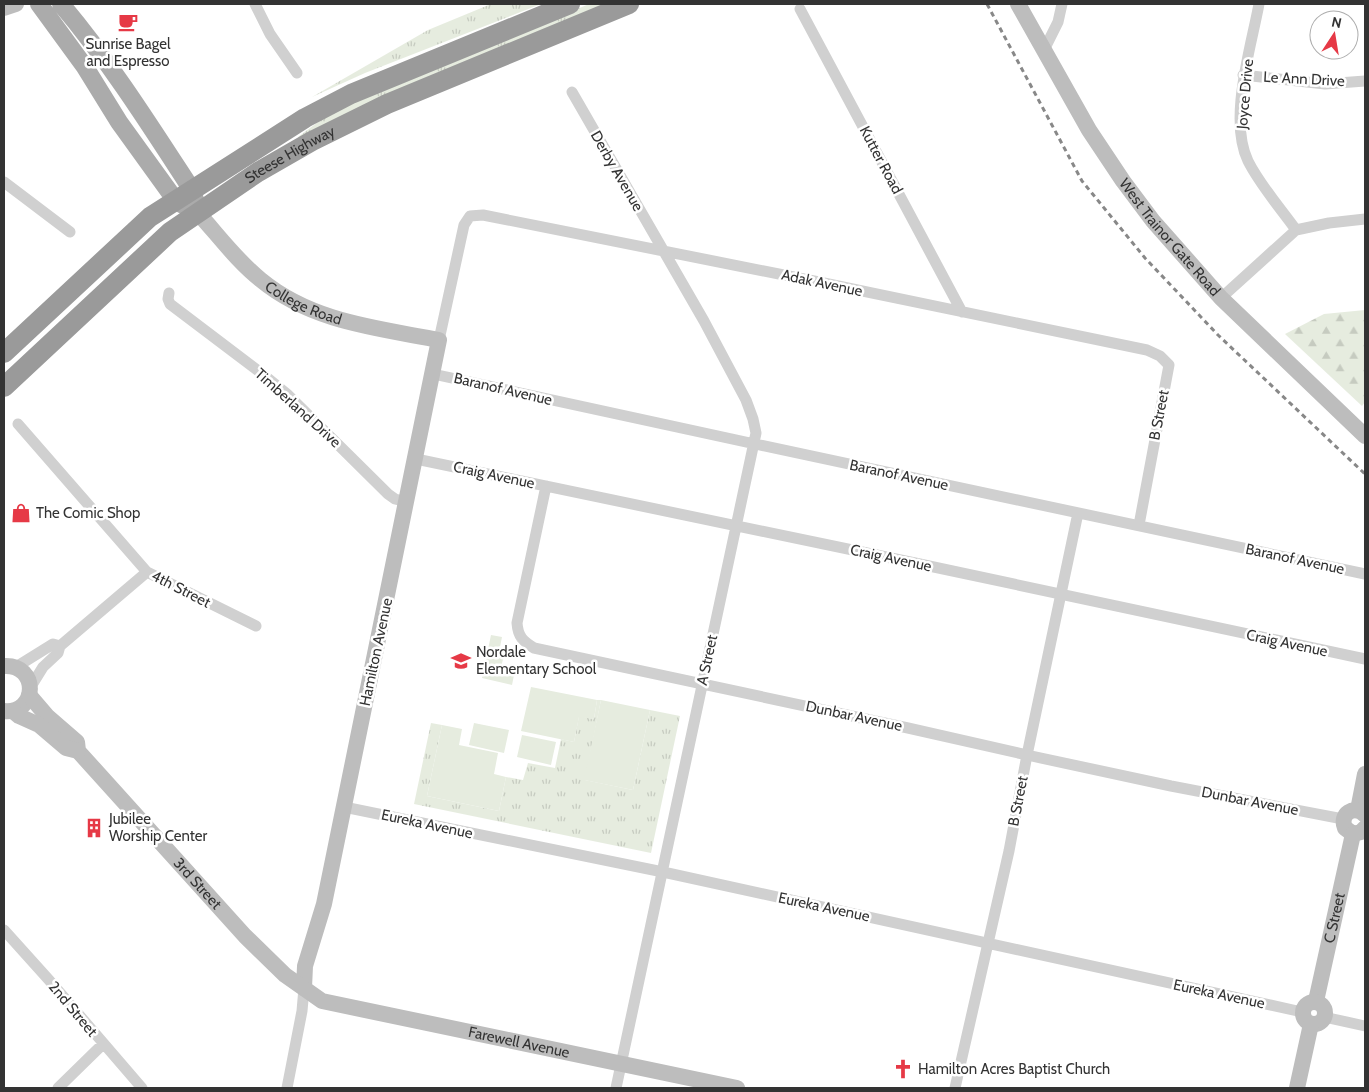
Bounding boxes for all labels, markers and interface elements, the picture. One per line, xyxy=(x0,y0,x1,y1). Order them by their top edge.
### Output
north arrow xyxy=(1309,10,1359,60)
cafe icon: Sunrise Bagel and Espresso xyxy=(117,11,139,33)
text: N xyxy=(1330,12,1343,32)
place label: Sunrise Bagel and Espresso xyxy=(86,35,171,70)
street label: Joyce Drive xyxy=(1233,58,1257,131)
street label: Le Ann Drive xyxy=(1263,68,1345,90)
street label: Steese Highway xyxy=(241,122,338,187)
street label: Kutter Road xyxy=(856,123,906,197)
street label: Derby Avenue xyxy=(587,128,647,215)
street label: West Trainor Gate Road xyxy=(1115,175,1224,300)
street label: Adak Avenue xyxy=(780,266,864,300)
street label: College Road xyxy=(262,277,344,329)
street label: Timberland Drive xyxy=(251,365,345,452)
street label: Baranof Avenue xyxy=(452,369,554,409)
street label: B Street xyxy=(1145,388,1173,442)
street label: Baranof Avenue xyxy=(848,456,950,494)
street label: Craig Avenue xyxy=(452,458,537,492)
shop icon: The Comic Shop xyxy=(10,502,32,524)
place label: The Comic Shop xyxy=(36,504,140,522)
street label: Baranof Avenue xyxy=(1244,540,1346,578)
street label: Craig Avenue xyxy=(849,541,934,575)
street label: 4th Street xyxy=(148,567,214,611)
street label: Hamilton Avenue xyxy=(356,596,396,708)
street label: Craig Avenue xyxy=(1245,626,1330,660)
street label: A Street xyxy=(693,633,721,687)
place label: Nordale Elementary School xyxy=(476,643,597,678)
school or university icon: Nordale Elementary School xyxy=(450,650,472,672)
street label: Dunbar Avenue xyxy=(804,697,904,735)
street label: B Street xyxy=(1004,774,1032,828)
street label: Dunbar Avenue xyxy=(1200,783,1300,819)
street label: Eureka Avenue xyxy=(380,806,475,843)
place label: Jubilee Worship Center xyxy=(108,810,207,845)
building icon: Jubilee Worship Center xyxy=(83,817,105,839)
street label: 3rd Street xyxy=(170,854,225,913)
street label: Eureka Avenue xyxy=(777,889,872,926)
street label: C Street xyxy=(1320,891,1349,945)
street label: Eureka Avenue xyxy=(1172,976,1267,1013)
street label: 2nd Street xyxy=(45,978,101,1040)
street label: Farewell Avenue xyxy=(467,1023,572,1062)
church icon: Hamilton Acres Baptist Church xyxy=(892,1058,914,1080)
place label: Hamilton Acres Baptist Church xyxy=(918,1060,1110,1078)

